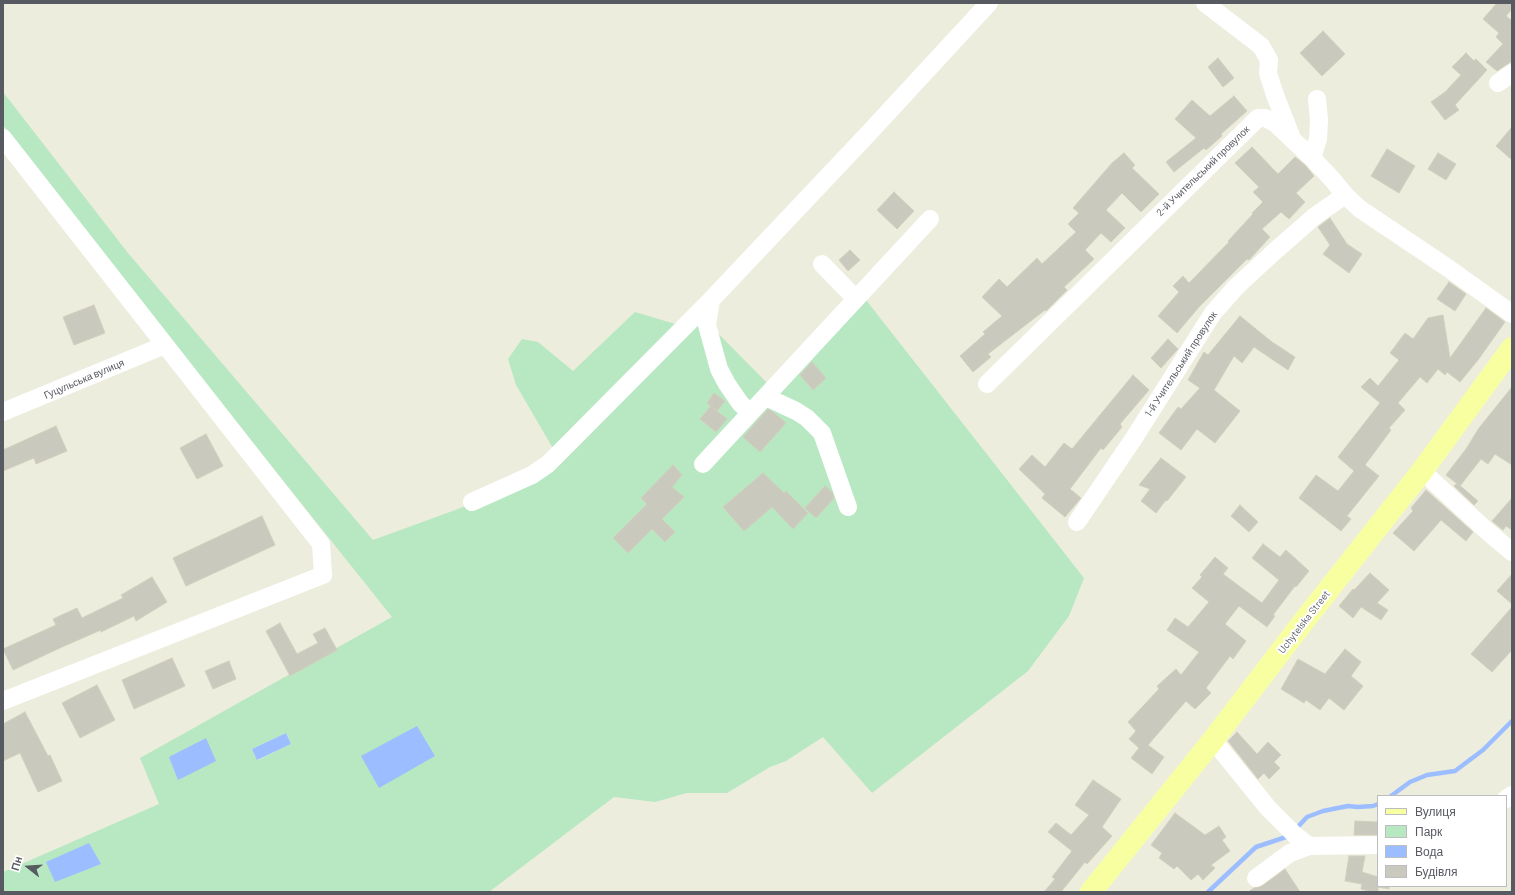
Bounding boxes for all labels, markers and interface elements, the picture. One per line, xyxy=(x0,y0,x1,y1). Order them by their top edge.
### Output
street label: 2-й Учительський провулок xyxy=(1154,123,1252,219)
street label: 1-й Учительський провулок xyxy=(1142,309,1220,419)
street label: Гуцульська вулиця xyxy=(42,357,126,401)
street label: Uchytelska Street xyxy=(1276,588,1332,656)
legend xyxy=(1377,795,1507,887)
text: Вулиця xyxy=(1415,804,1456,818)
text: Парк xyxy=(1415,824,1442,838)
text: Вода xyxy=(1415,844,1443,858)
north arrow xyxy=(8,847,48,887)
text: Пн xyxy=(8,854,24,872)
text: Будівля xyxy=(1415,864,1457,878)

